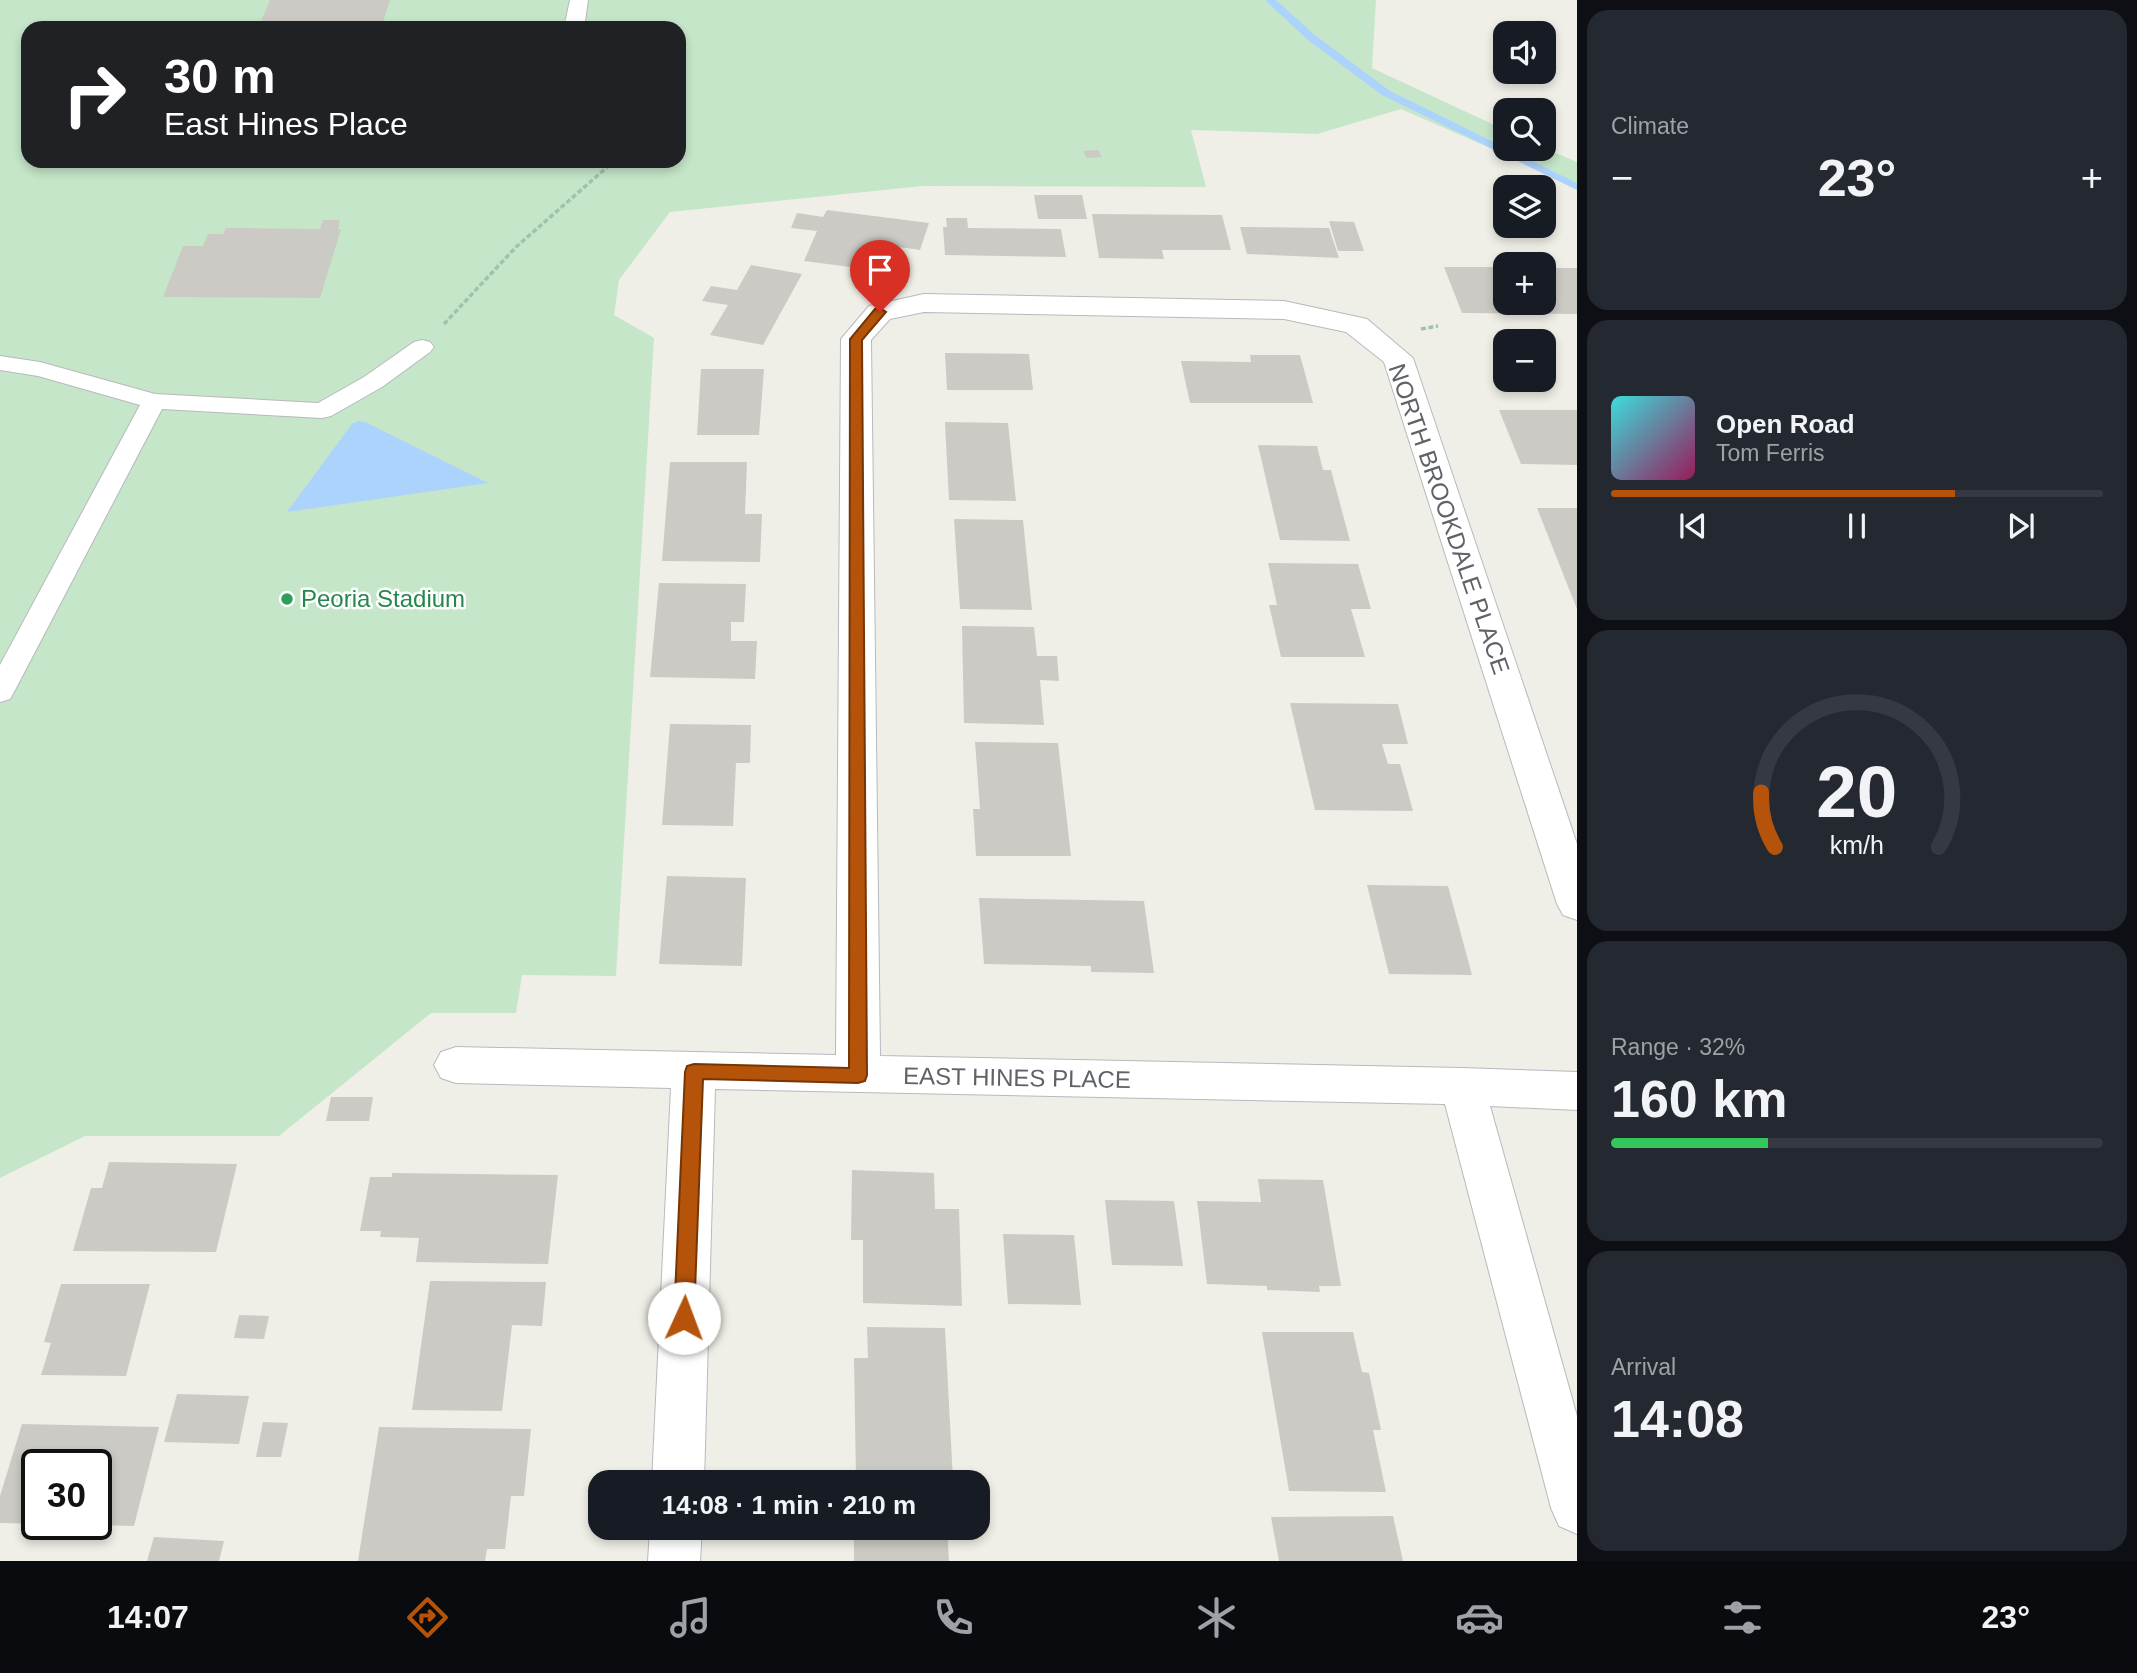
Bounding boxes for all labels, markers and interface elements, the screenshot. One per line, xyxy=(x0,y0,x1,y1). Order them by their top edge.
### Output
map controls xyxy=(1493,21,1556,392)
button: sound xyxy=(1493,21,1556,84)
icon: right xyxy=(49,49,140,140)
text: 30 m xyxy=(164,49,276,103)
button: search xyxy=(1493,98,1556,161)
text: East Hines Place xyxy=(164,106,408,142)
text: Climate xyxy=(1611,113,1689,139)
text: 23° xyxy=(1818,149,1896,207)
text: − xyxy=(1611,157,1633,199)
text: + xyxy=(2081,157,2103,199)
button: layers xyxy=(1493,175,1556,238)
pin xyxy=(850,240,910,312)
icon: arrive xyxy=(861,251,899,289)
button: + xyxy=(1493,252,1556,315)
button: − xyxy=(1493,329,1556,392)
street label: NORTH BROOKDALE PLACE xyxy=(1384,360,1515,677)
text: Open Road xyxy=(1716,409,1855,439)
text: Tom Ferris xyxy=(1716,440,1825,466)
icon: previous xyxy=(1674,507,1712,545)
icon: pause xyxy=(1838,507,1876,545)
icon: next xyxy=(2002,507,2040,545)
place label: Peoria Stadium xyxy=(301,585,465,612)
marker: Peoria Stadium xyxy=(279,591,295,607)
text: 20 xyxy=(1817,751,1897,832)
text: km/h xyxy=(1830,830,1884,858)
text: Range · 32% xyxy=(1611,1034,1745,1060)
street label: EAST HINES PLACE xyxy=(903,1062,1131,1093)
text: 160 km xyxy=(1611,1070,1787,1128)
position arrow xyxy=(647,1281,721,1355)
text: Arrival xyxy=(1611,1354,1676,1380)
text: 14:08 xyxy=(1611,1390,1744,1448)
speed limit sign: 30 xyxy=(21,1449,112,1540)
text: 14:08 · 1 min · 210 m xyxy=(662,1490,916,1520)
icon: directions xyxy=(403,1593,452,1642)
icon: music xyxy=(666,1593,715,1642)
icon: phone xyxy=(929,1593,978,1642)
icon: climate xyxy=(1192,1593,1241,1642)
icon: car xyxy=(1455,1593,1504,1642)
icon: filters xyxy=(1718,1593,1767,1642)
text: 14:07 xyxy=(107,1599,189,1635)
text: 23° xyxy=(1982,1599,2030,1635)

